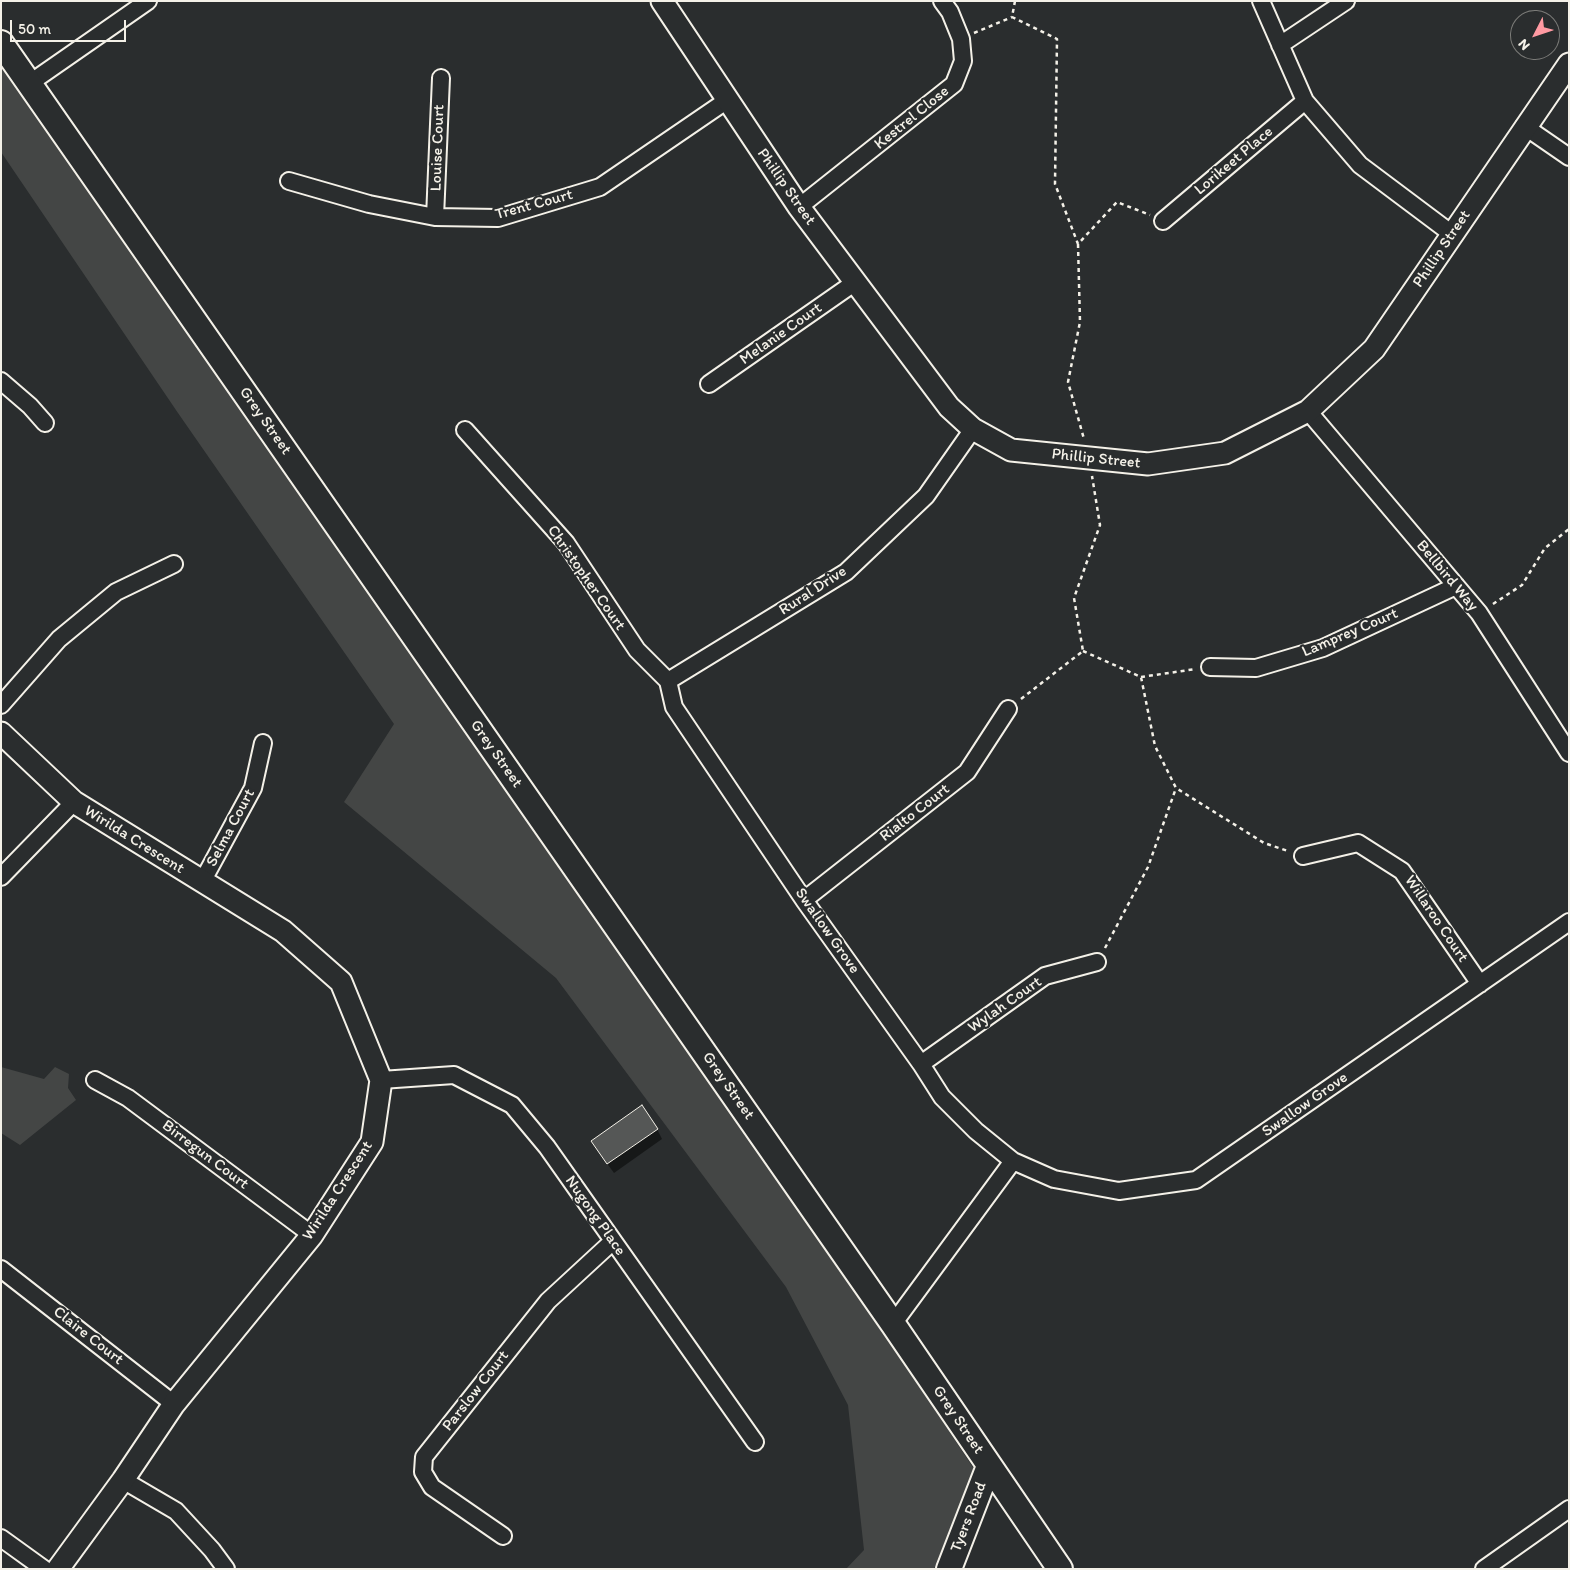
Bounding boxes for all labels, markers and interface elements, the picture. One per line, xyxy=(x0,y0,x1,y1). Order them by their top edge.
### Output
scale bar xyxy=(12,10,129,42)
north arrow xyxy=(1510,10,1560,60)
text: 50 m xyxy=(18,20,51,38)
text: N xyxy=(1515,35,1534,54)
street label: Kestrel Close xyxy=(871,82,953,154)
street label: Louise Court xyxy=(427,104,449,192)
street label: Lorikeet Place xyxy=(1191,123,1277,199)
street label: Phillip Street xyxy=(753,145,819,229)
street label: Trent Court xyxy=(493,185,575,225)
street label: Phillip Street xyxy=(1409,207,1475,291)
street label: Melanie Court xyxy=(736,299,826,369)
street label: Grey Street xyxy=(235,383,295,459)
street label: Phillip Street xyxy=(1051,445,1141,473)
street label: Christopher Court xyxy=(543,522,629,634)
street label: Bellbird Way xyxy=(1412,537,1482,615)
street label: Rural Drive xyxy=(776,562,850,620)
street label: Lamprey Court xyxy=(1299,604,1401,662)
street label: Grey Street xyxy=(466,716,526,792)
street label: Rialto Court xyxy=(876,780,954,846)
street label: Selma Court xyxy=(203,786,259,870)
street label: Wirilda Crescent xyxy=(80,801,188,879)
street label: Willaroo Court xyxy=(1400,872,1472,966)
street label: Swallow Grove xyxy=(790,884,864,978)
street label: Wylah Court xyxy=(964,973,1046,1037)
street label: Grey Street xyxy=(698,1048,758,1124)
street label: Swallow Grove xyxy=(1258,1068,1352,1142)
street label: Birregun Court xyxy=(158,1116,252,1194)
street label: Wirilda Crescent xyxy=(299,1138,377,1244)
street label: Nugong Place xyxy=(560,1172,630,1260)
street label: Claire Court xyxy=(49,1303,127,1369)
street label: Parslow Court xyxy=(439,1347,513,1435)
street label: Grey Street xyxy=(928,1382,988,1458)
street label: Tyers Road xyxy=(947,1479,991,1555)

